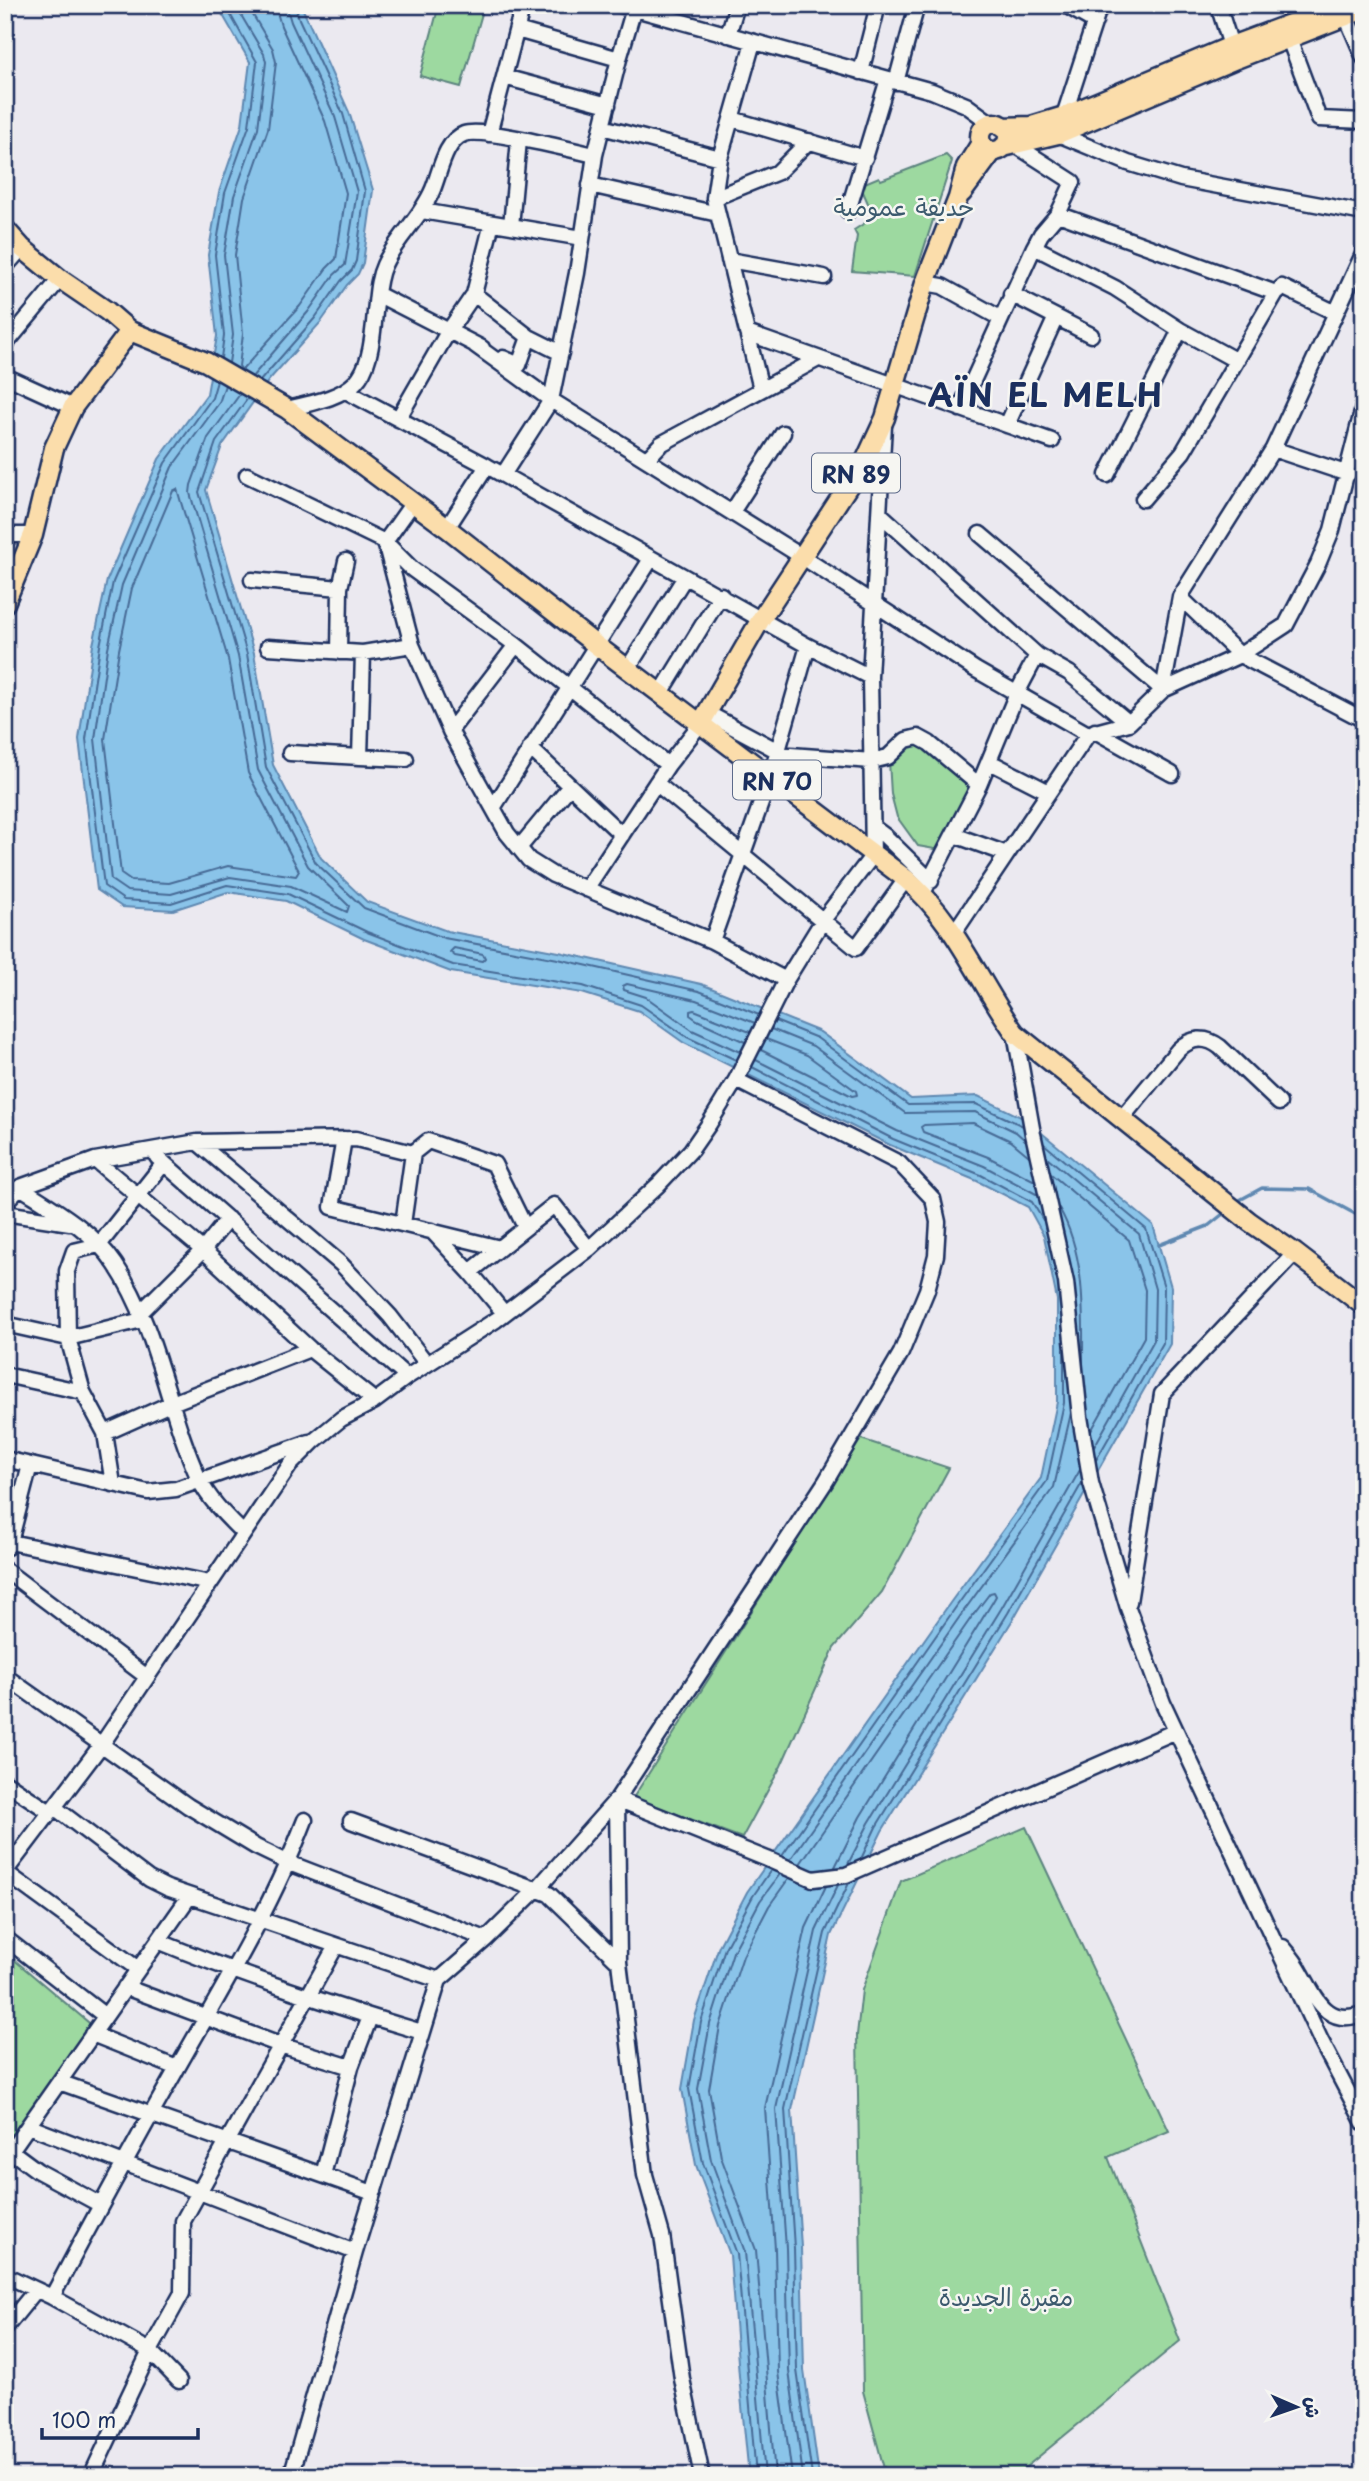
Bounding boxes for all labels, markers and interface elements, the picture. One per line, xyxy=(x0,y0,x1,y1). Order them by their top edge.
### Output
park label: حديقة عمومية xyxy=(834,188,974,224)
district label: AÏN EL MELH xyxy=(928,370,1164,418)
road number: RN 89 xyxy=(812,453,900,492)
road number: RN 70 xyxy=(733,760,821,800)
park label: مقبرة الجديدة xyxy=(939,2278,1073,2314)
north arrow xyxy=(1260,2372,1330,2442)
scale bar xyxy=(42,2397,198,2441)
text: ش xyxy=(1300,2397,1328,2419)
text: 100 m xyxy=(52,2403,116,2435)

